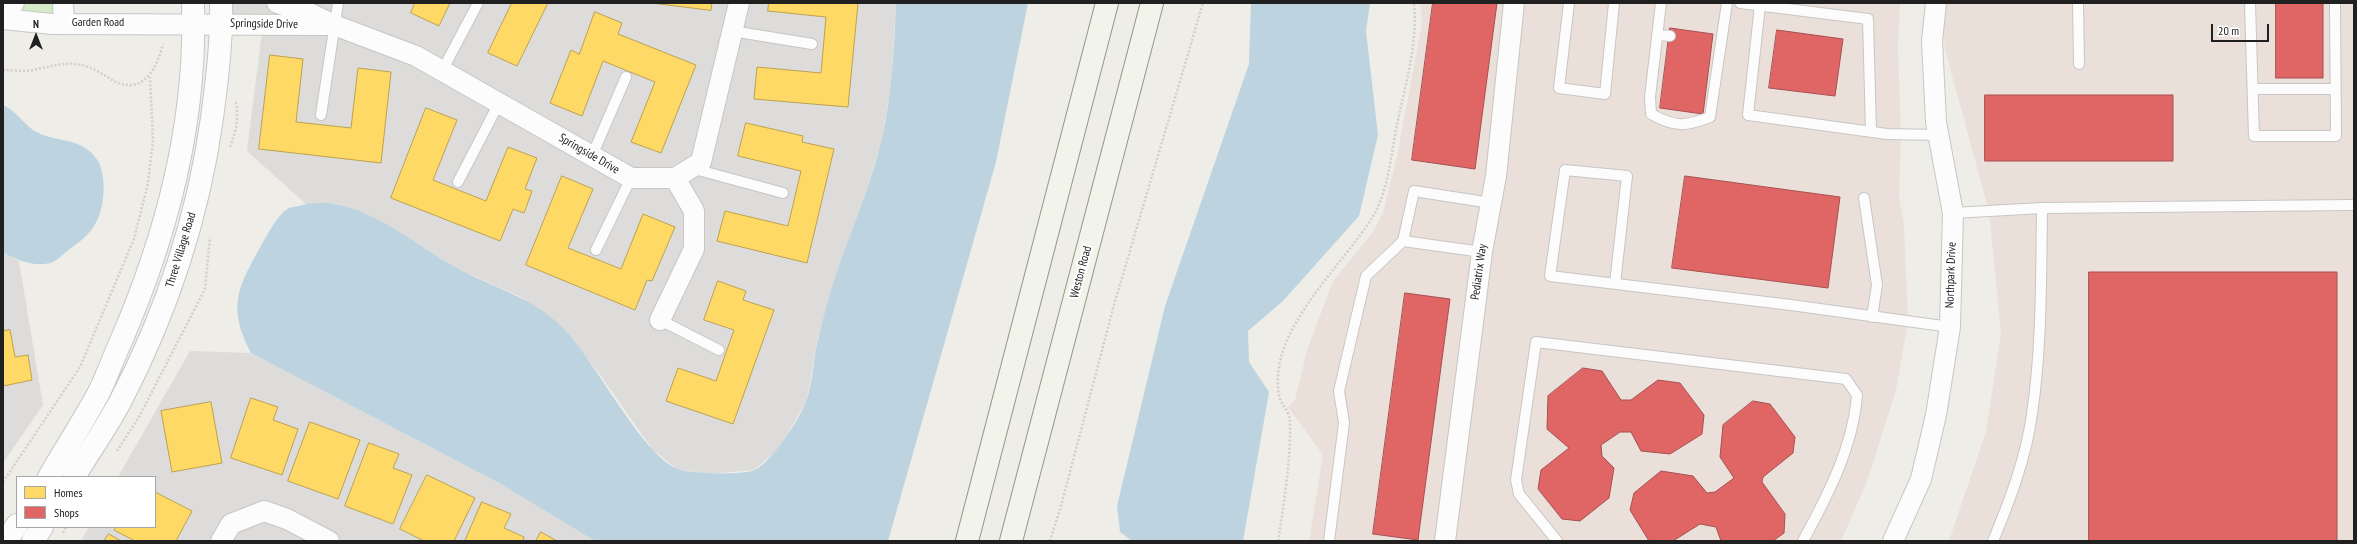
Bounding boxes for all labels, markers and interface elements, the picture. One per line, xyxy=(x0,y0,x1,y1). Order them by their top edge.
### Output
north arrow xyxy=(16,16,56,56)
street label: Garden Road xyxy=(72,16,124,30)
street label: Springside Drive xyxy=(230,16,298,32)
scale bar xyxy=(2213,16,2271,42)
text: N xyxy=(33,17,39,31)
text: 20 m xyxy=(2218,23,2239,38)
street label: Springside Drive xyxy=(556,131,622,177)
street label: Three Village Road xyxy=(163,211,199,289)
street label: Northpark Drive xyxy=(1943,242,1959,308)
street label: Pediatrix Way xyxy=(1468,243,1490,301)
street label: Weston Road xyxy=(1067,244,1095,300)
legend xyxy=(16,476,156,528)
text: Homes xyxy=(54,485,82,500)
text: Shops xyxy=(54,505,79,520)

